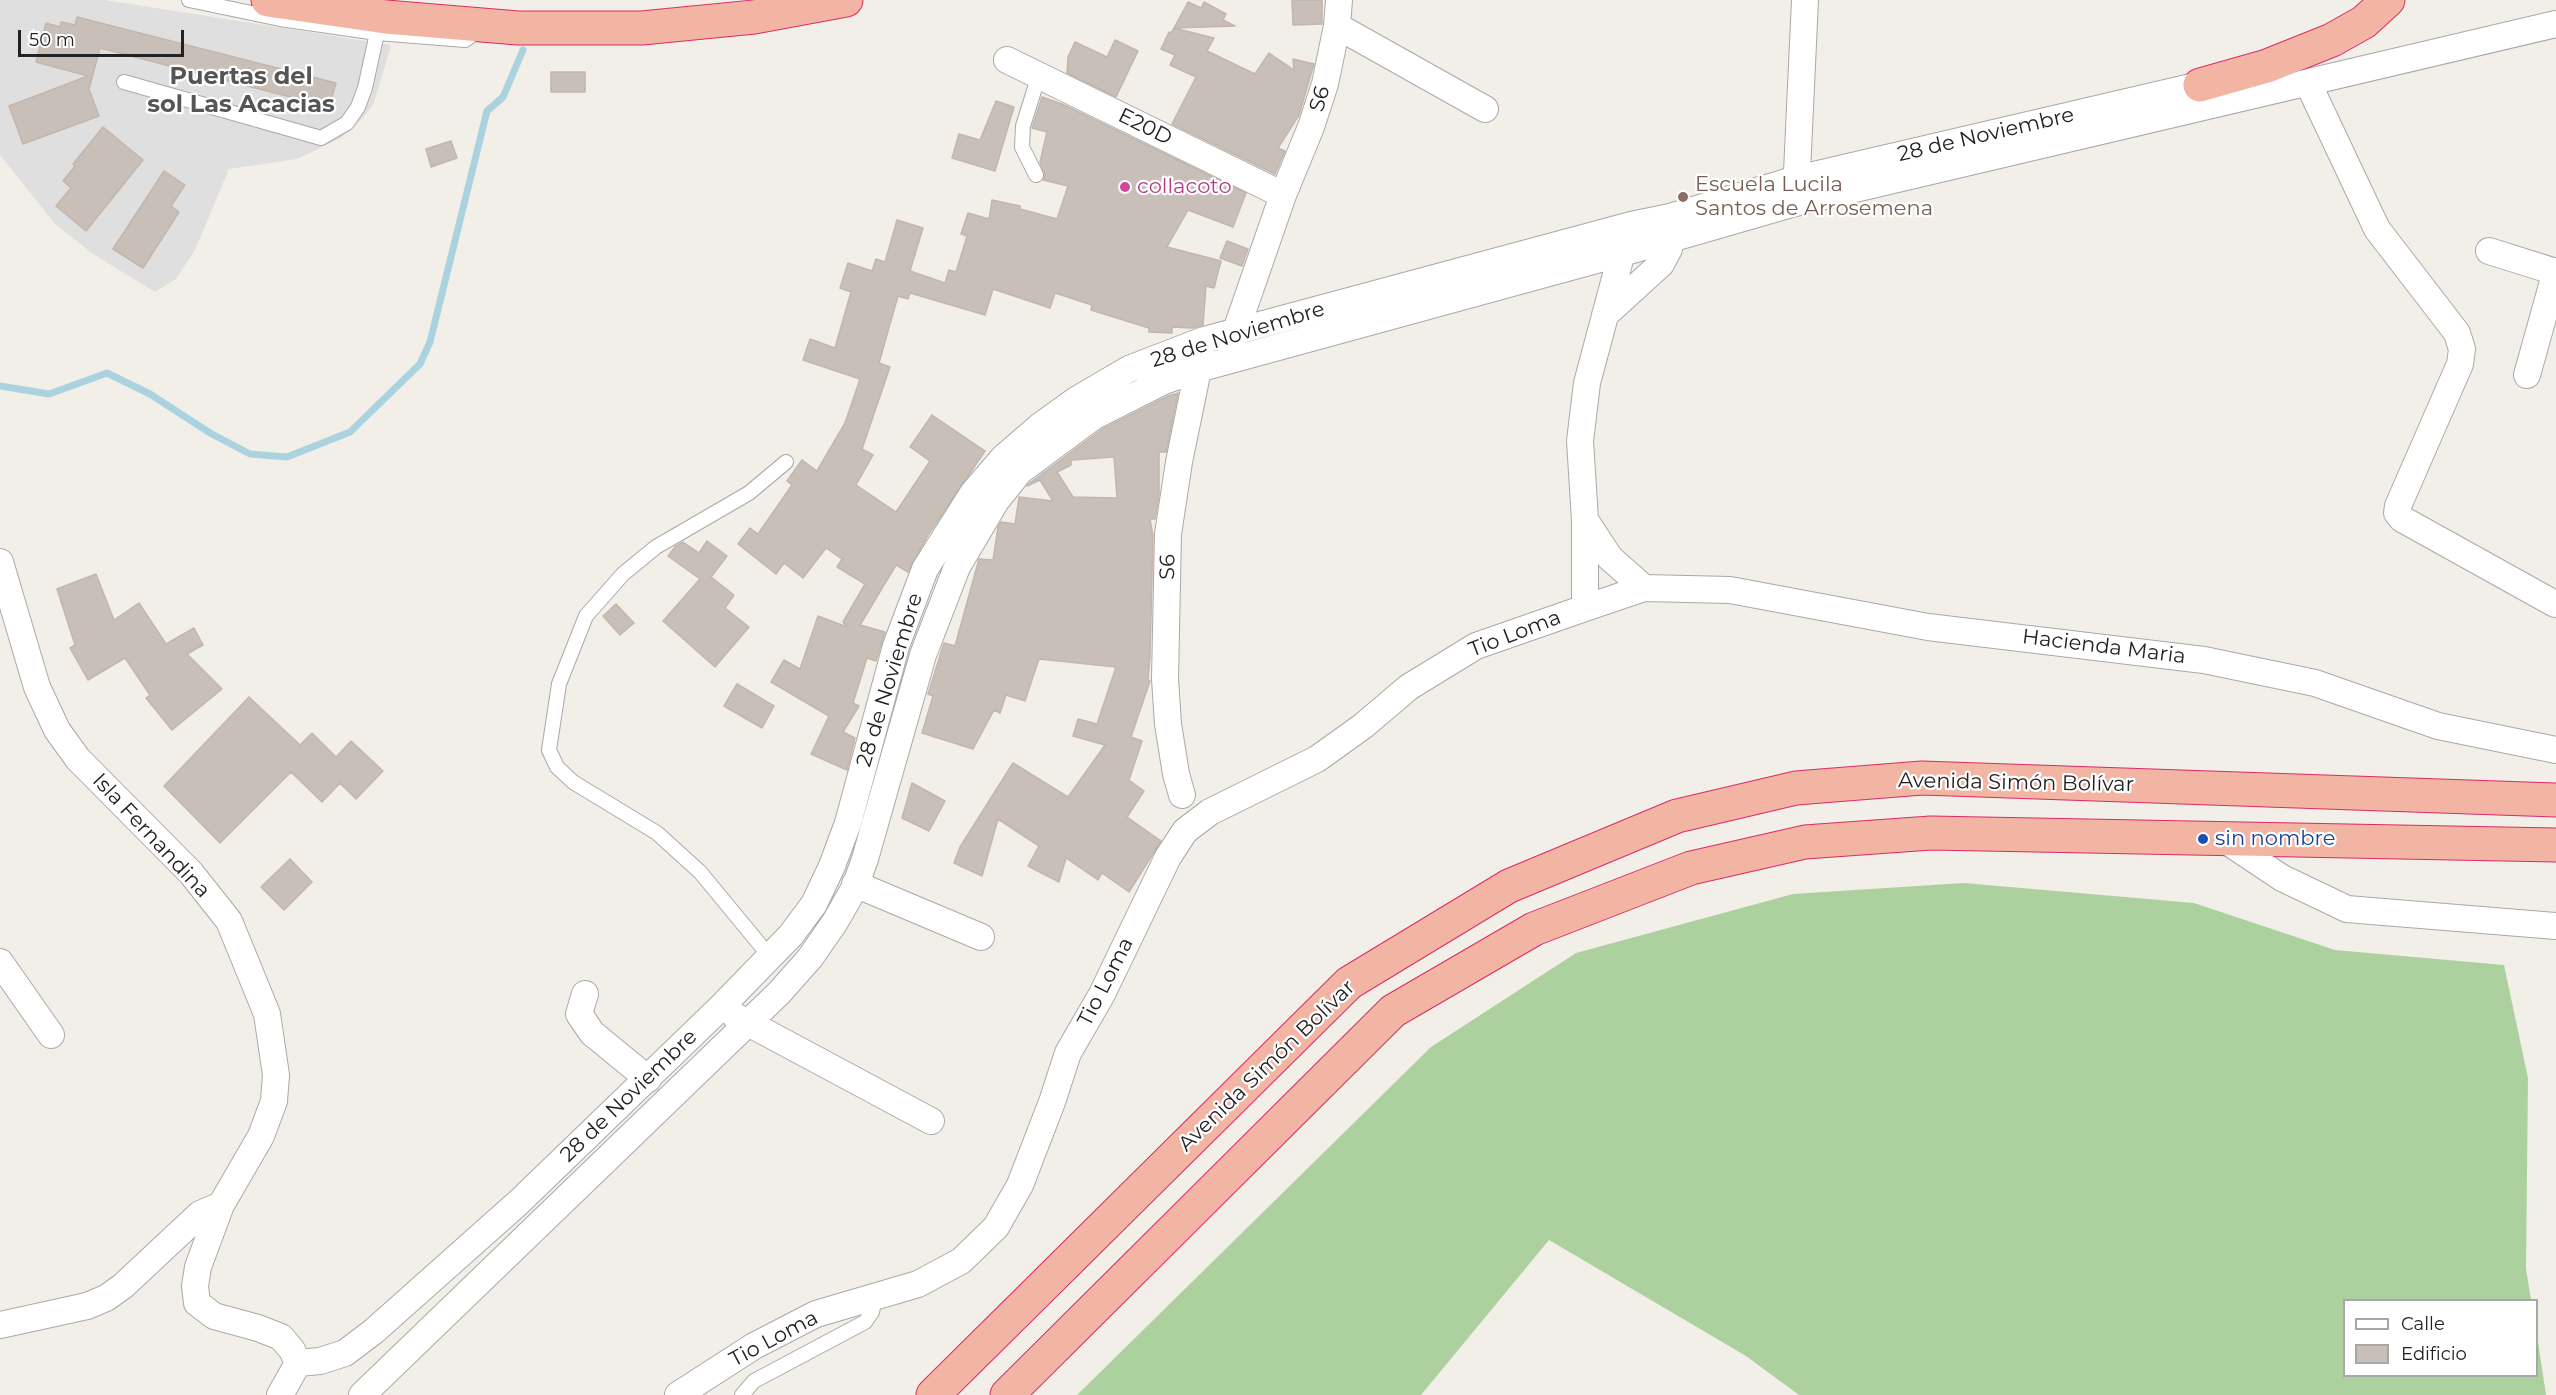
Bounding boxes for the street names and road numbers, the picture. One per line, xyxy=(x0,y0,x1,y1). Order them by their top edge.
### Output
street label: S6 xyxy=(1304,83,1336,115)
street label: 28 de Noviembre xyxy=(1895,102,2077,168)
street label: E20D xyxy=(1114,103,1176,151)
street label: 28 de Noviembre xyxy=(1148,297,1328,373)
street label: S6 xyxy=(1155,554,1181,580)
street label: 28 de Noviembre xyxy=(852,590,928,770)
street label: Tio Loma xyxy=(1465,605,1565,663)
street label: Hacienda Maria xyxy=(2021,624,2187,670)
street label: Isla Fernandina xyxy=(87,768,215,904)
street label: Avenida Simón Bolívar xyxy=(1898,768,2134,798)
street label: Tio Loma xyxy=(1073,933,1139,1031)
street label: Avenida Simón Bolívar xyxy=(1173,975,1361,1157)
street label: 28 de Noviembre xyxy=(555,1024,703,1168)
street label: Tio Loma xyxy=(726,1305,822,1373)

